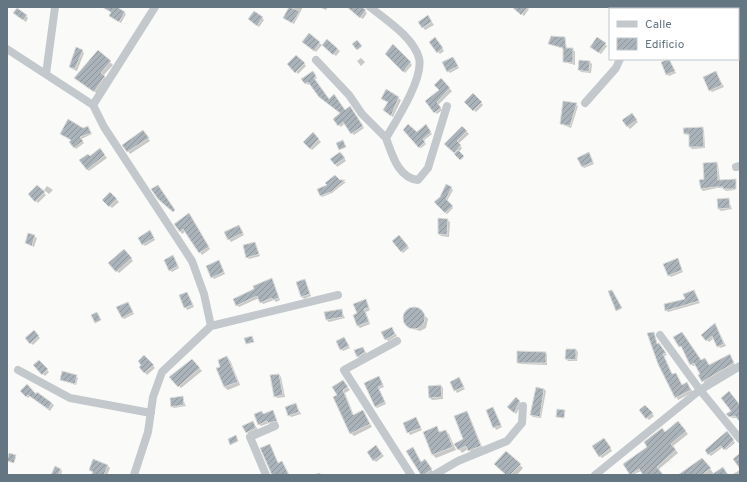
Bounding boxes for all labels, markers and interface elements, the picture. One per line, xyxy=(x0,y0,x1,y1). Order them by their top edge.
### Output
legend xyxy=(609,8,739,60)
text: Calle xyxy=(645,17,672,33)
text: Edificio xyxy=(645,37,685,53)

